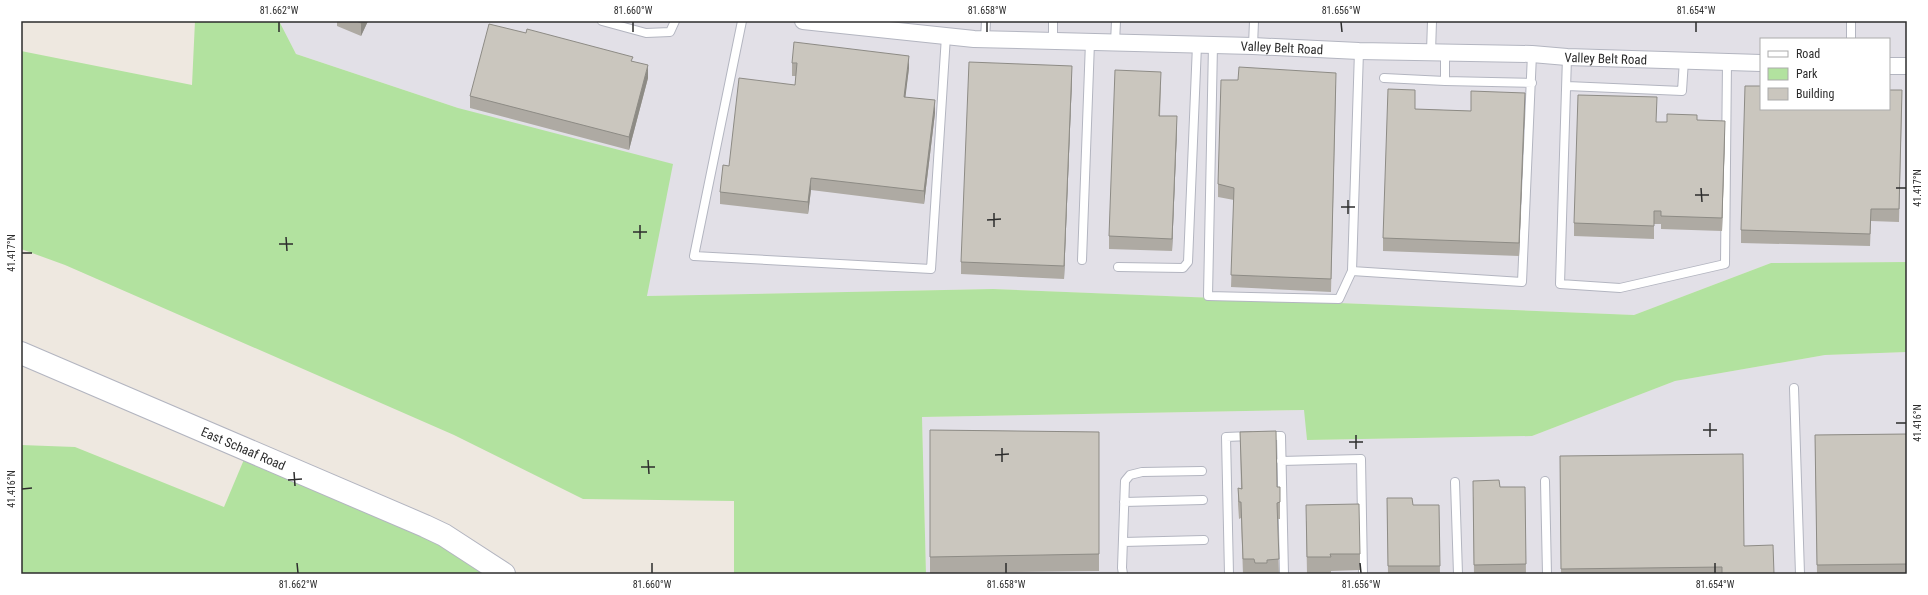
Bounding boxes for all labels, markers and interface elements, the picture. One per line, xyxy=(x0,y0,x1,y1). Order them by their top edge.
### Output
text: 81.662°W xyxy=(260,5,299,16)
text: 81.660°W xyxy=(614,5,653,16)
text: 81.658°W xyxy=(968,5,1007,16)
text: 81.656°W xyxy=(1322,5,1361,16)
text: 81.654°W xyxy=(1677,5,1716,16)
legend xyxy=(1760,38,1890,110)
street label: Valley Belt Road xyxy=(1240,39,1324,57)
text: Road xyxy=(1796,47,1820,61)
street label: Valley Belt Road xyxy=(1564,50,1647,67)
text: Park xyxy=(1796,67,1818,81)
text: Building xyxy=(1796,87,1834,101)
text: 41.417°N xyxy=(1912,169,1923,207)
text: 41.417°N xyxy=(6,234,17,272)
text: 41.416°N xyxy=(1912,404,1923,442)
street label: East Schaaf Road xyxy=(199,424,288,473)
text: 41.416°N xyxy=(6,470,17,508)
text: 81.662°W xyxy=(279,579,318,590)
text: 81.660°W xyxy=(633,579,672,590)
text: 81.658°W xyxy=(987,579,1026,590)
text: 81.656°W xyxy=(1342,579,1381,590)
text: 81.654°W xyxy=(1696,579,1735,590)

